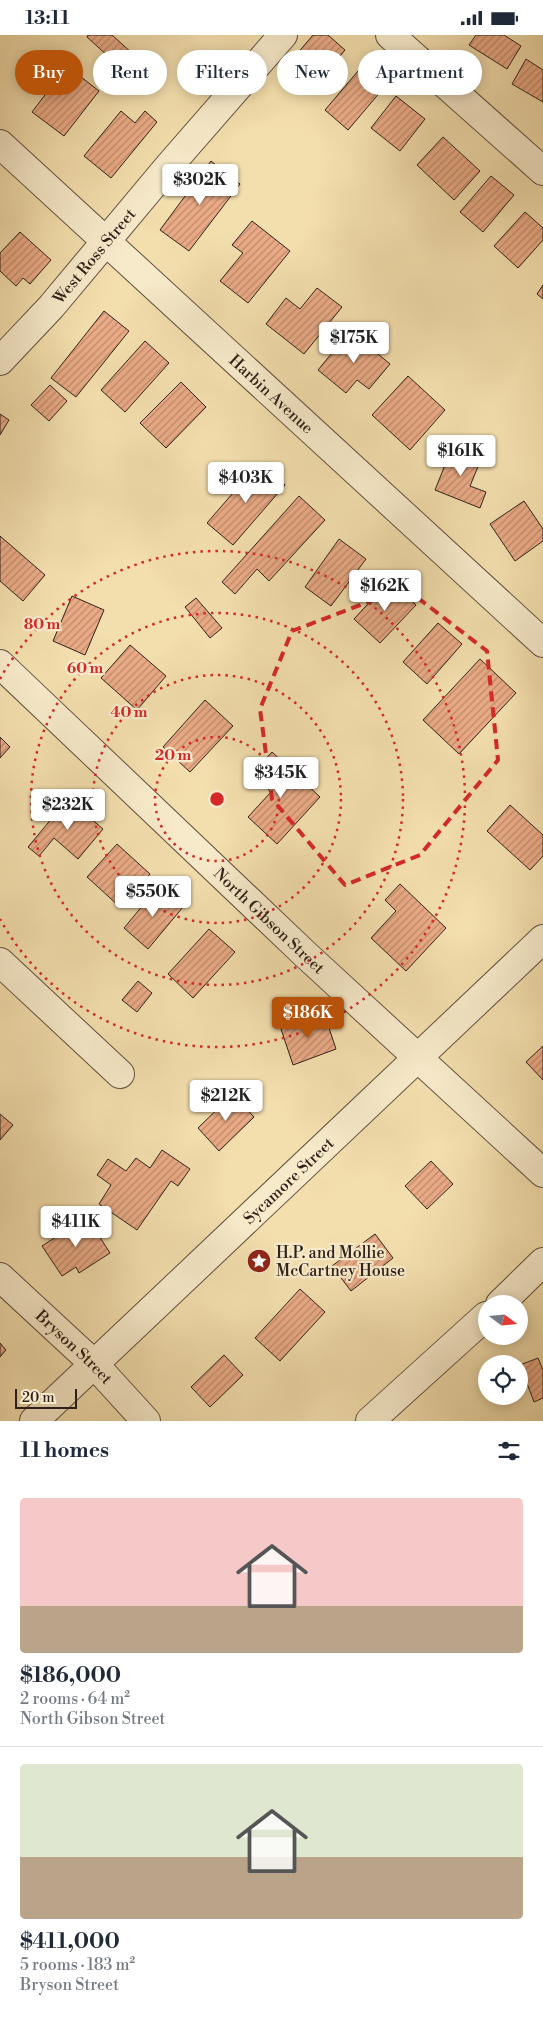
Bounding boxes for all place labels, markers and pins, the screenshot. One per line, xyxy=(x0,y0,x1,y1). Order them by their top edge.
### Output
pin: $302K xyxy=(165,163,235,206)
pin: $175K xyxy=(319,321,389,364)
pin: $161K xyxy=(426,435,496,477)
pin: $403K xyxy=(211,461,281,504)
pin: $162K xyxy=(350,569,420,612)
pin: $345K xyxy=(246,757,316,799)
pin: $232K xyxy=(33,789,103,831)
centre of rings xyxy=(208,790,226,808)
pin: $550K xyxy=(118,875,188,918)
pin: $186K xyxy=(273,997,343,1039)
pin: $212K xyxy=(191,1079,261,1122)
pin: $411K xyxy=(41,1205,111,1248)
place label: H.P. and Mollie McCartney House xyxy=(276,1243,405,1281)
place icon: H.P. and Mollie McCartney House xyxy=(246,1248,272,1274)

